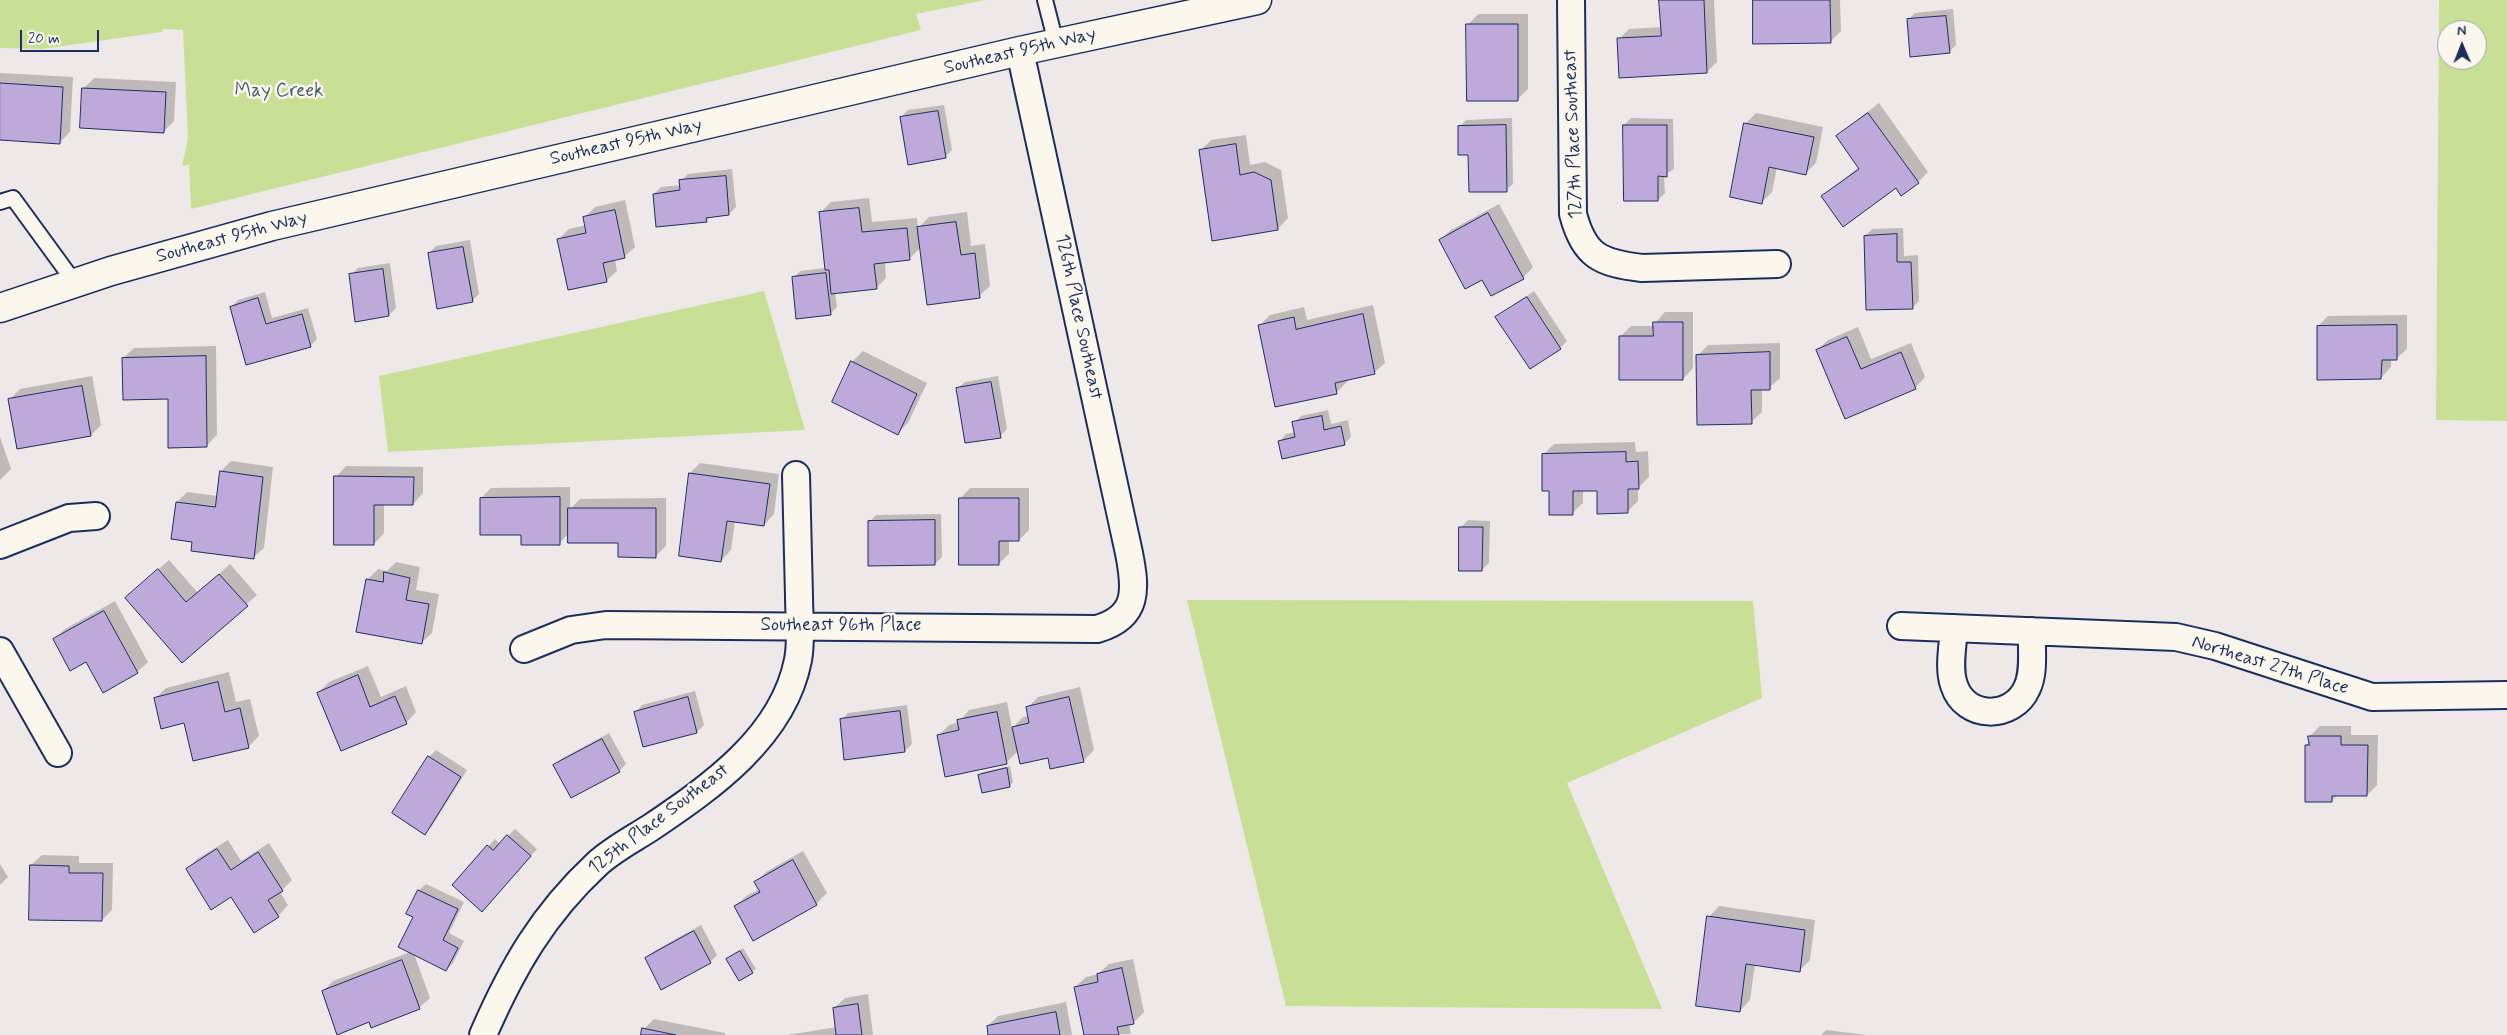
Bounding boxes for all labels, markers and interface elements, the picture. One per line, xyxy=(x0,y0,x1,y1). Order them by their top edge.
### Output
scale bar xyxy=(22,20,101,52)
north arrow xyxy=(2437,20,2487,70)
text: N xyxy=(2457,22,2467,40)
street label: Southeast 95th Way xyxy=(942,23,1098,81)
text: 20 m xyxy=(28,29,60,49)
street label: 127th Place Southeast xyxy=(1560,49,1588,219)
park label: May Creek xyxy=(235,81,323,103)
street label: Southeast 95th Way xyxy=(548,114,704,172)
street label: Southeast 95th Way xyxy=(154,207,310,269)
street label: 126th Place Southeast xyxy=(1049,232,1107,402)
street label: Southeast 96th Place xyxy=(761,615,921,637)
street label: Northeast 27th Place xyxy=(2189,631,2351,701)
street label: 125th Place Southeast xyxy=(584,760,734,880)

